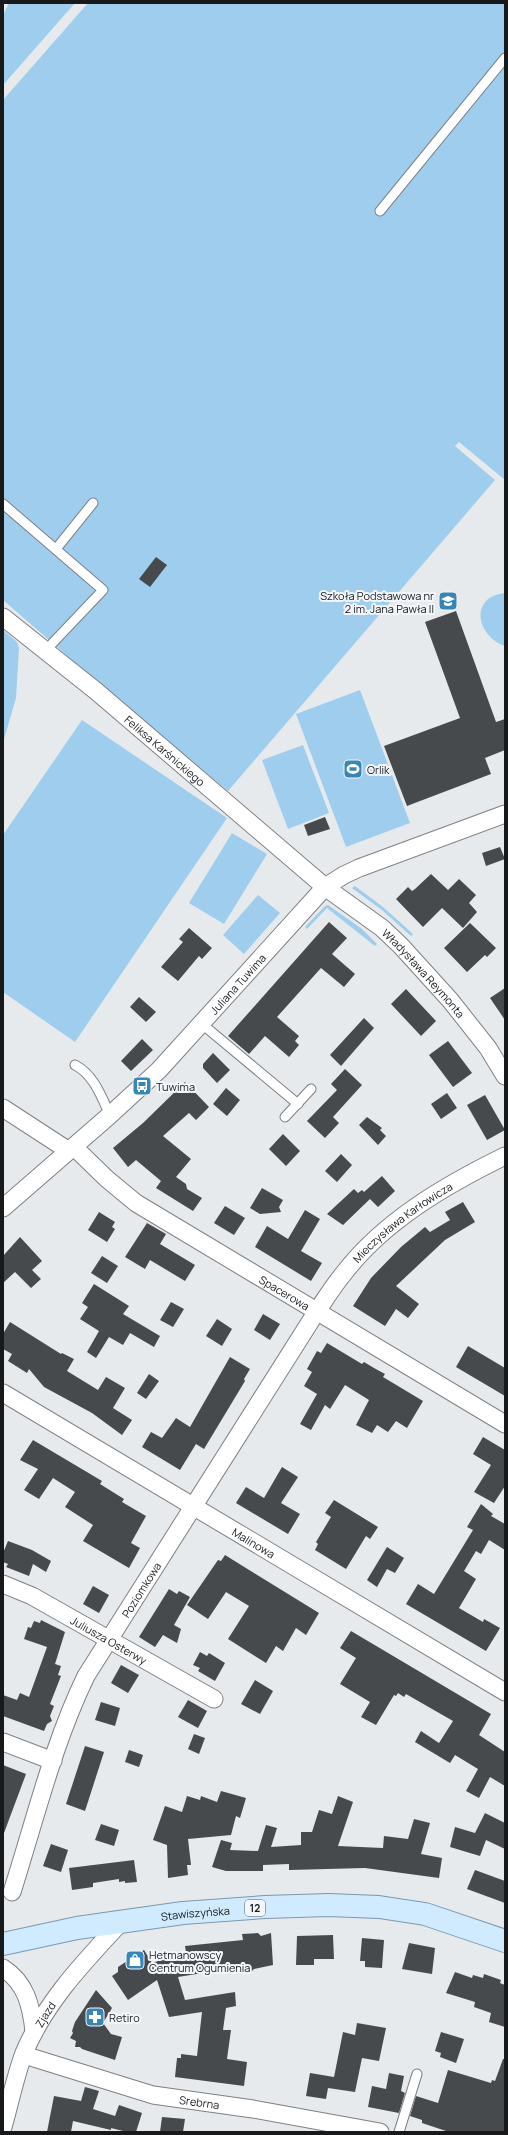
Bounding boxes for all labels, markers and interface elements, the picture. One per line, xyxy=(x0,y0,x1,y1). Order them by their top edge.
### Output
place label: Szkoła Podstawowa nr 2 im. Jana Pawła II xyxy=(320,588,434,616)
school or university icon: Szkoła Podstawowa nr 2 im. Jana Pawła II xyxy=(437,590,459,612)
street label: Feliksa Karśnickiego xyxy=(122,712,209,789)
sports icon: Orlik xyxy=(342,758,364,780)
place label: Orlik xyxy=(367,762,390,777)
street label: Władysława Reymonta xyxy=(379,925,469,1021)
street label: Juliana Tuwima xyxy=(206,950,269,1017)
bus stop icon: Tuwima xyxy=(131,1075,153,1097)
place label: Tuwima xyxy=(156,1079,195,1094)
street label: Mieczysława Karłowicza xyxy=(349,1178,455,1266)
street label: Spacerowa xyxy=(257,1271,313,1313)
street label: Malinowa xyxy=(230,1524,278,1561)
street label: Poziomkowa xyxy=(118,1559,164,1620)
street label: Juliusza Osterwy xyxy=(68,1612,150,1667)
road number: 12 xyxy=(245,1900,265,1916)
street label: Stawiszyńska xyxy=(160,1902,230,1924)
place label: Hetmanowscy Centrum Ogumienia xyxy=(149,1947,250,1975)
shop icon: Hetmanowscy Centrum Ogumienia xyxy=(124,1949,146,1971)
street label: Zjazd xyxy=(31,1998,58,2030)
pharmacy icon: Retiro xyxy=(84,2006,106,2028)
place label: Retiro xyxy=(109,2010,140,2025)
street label: Srebrna xyxy=(179,2091,220,2112)

